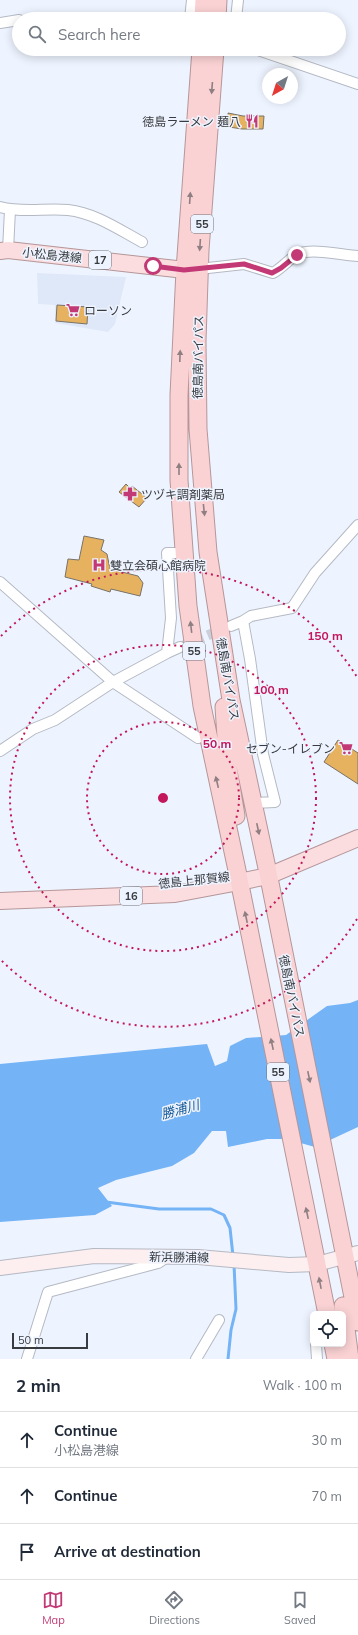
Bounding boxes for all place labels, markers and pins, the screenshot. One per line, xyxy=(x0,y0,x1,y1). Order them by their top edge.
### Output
restaurant icon: 徳島ラーメン 麺八 xyxy=(244,113,260,129)
place label: 徳島ラーメン 麺八 xyxy=(142,114,241,129)
supermarket icon: ローソン xyxy=(65,302,81,318)
place label: ローソン xyxy=(84,303,132,318)
pharmacy icon: ツヅキ調剤薬局 xyxy=(122,486,138,502)
place label: ツヅキ調剤薬局 xyxy=(141,487,225,502)
hospital icon: 雙立会碩心館病院 xyxy=(91,557,107,573)
place label: 雙立会碩心館病院 xyxy=(110,558,206,573)
supermarket icon: セブン-イレブン xyxy=(338,740,354,756)
place label: セブン-イレブン xyxy=(246,741,335,756)
centre of rings xyxy=(156,791,170,805)

